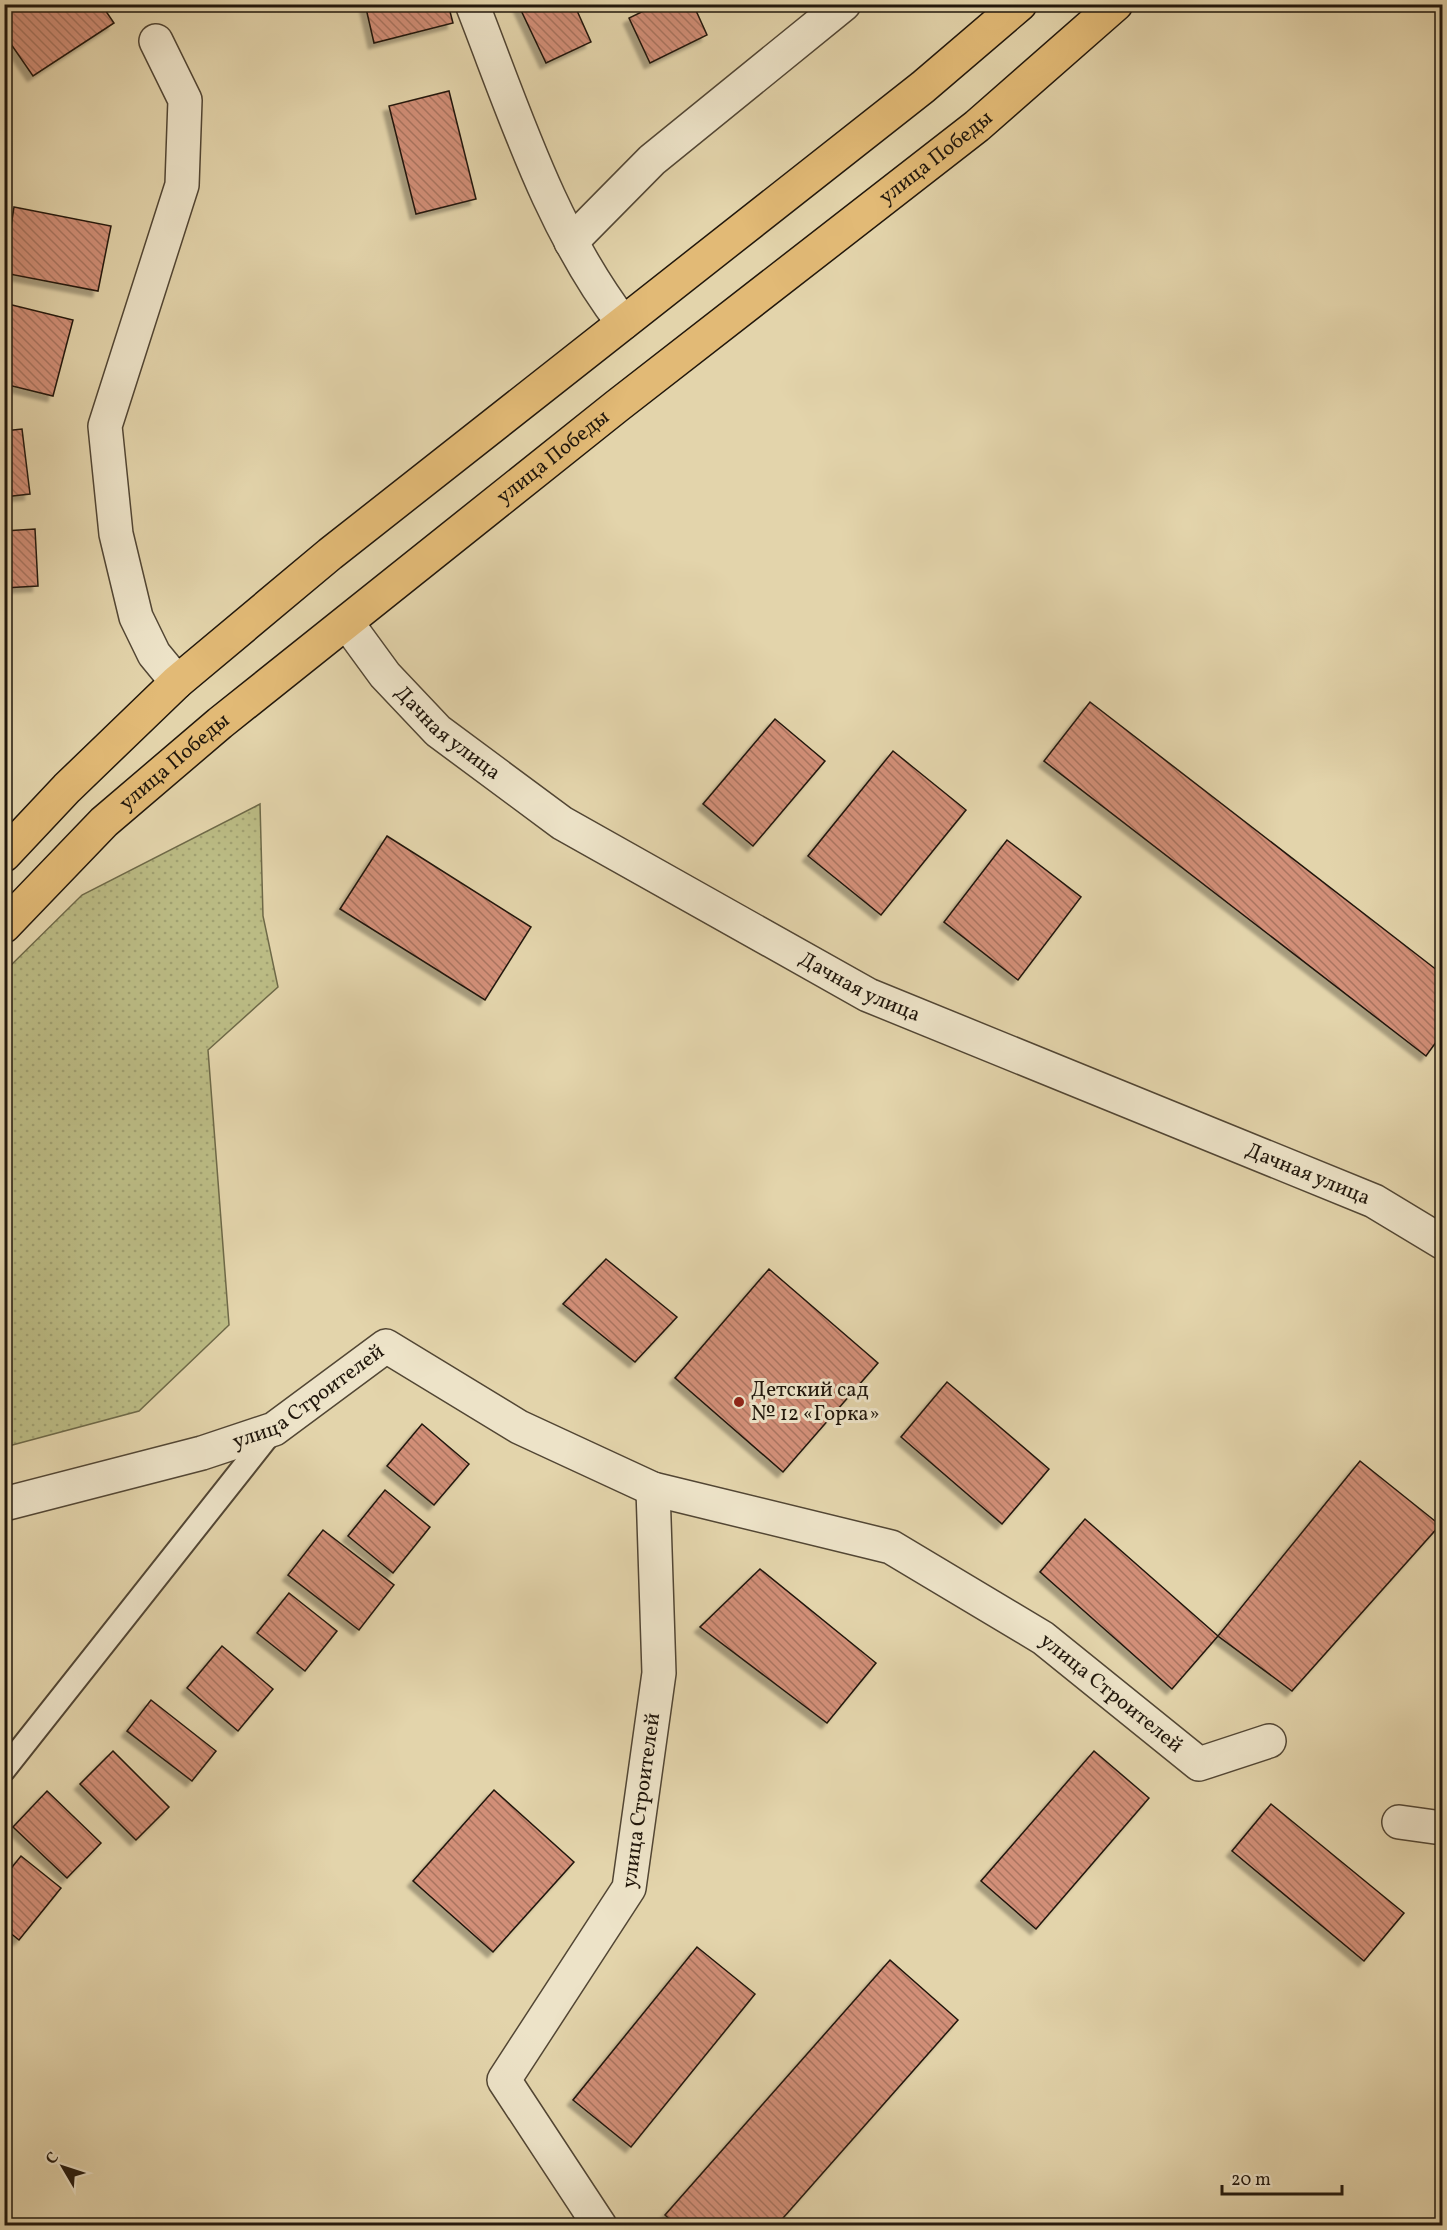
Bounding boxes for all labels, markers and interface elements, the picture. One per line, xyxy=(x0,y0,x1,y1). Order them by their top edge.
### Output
street label: улица Победы xyxy=(873,104,999,211)
street label: улица Победы xyxy=(490,403,616,511)
street label: Дачная улица xyxy=(388,679,507,787)
street label: улица Победы xyxy=(113,706,236,817)
street label: Дачная улица xyxy=(794,945,925,1029)
street label: Дачная улица xyxy=(1241,1136,1375,1213)
street label: улица Строителей xyxy=(229,1337,391,1456)
place label: Детский сад № 12 «Горка» xyxy=(751,1376,880,1429)
marker: Детский сад № 12 «Горка» xyxy=(732,1395,746,1409)
street label: улица Строителей xyxy=(1033,1626,1189,1760)
street label: улица Строителей xyxy=(615,1711,668,1890)
north arrow xyxy=(33,2137,93,2197)
text: С xyxy=(41,2148,65,2170)
scale bar xyxy=(1222,2158,1342,2196)
text: 20 m xyxy=(1231,2168,1271,2193)

